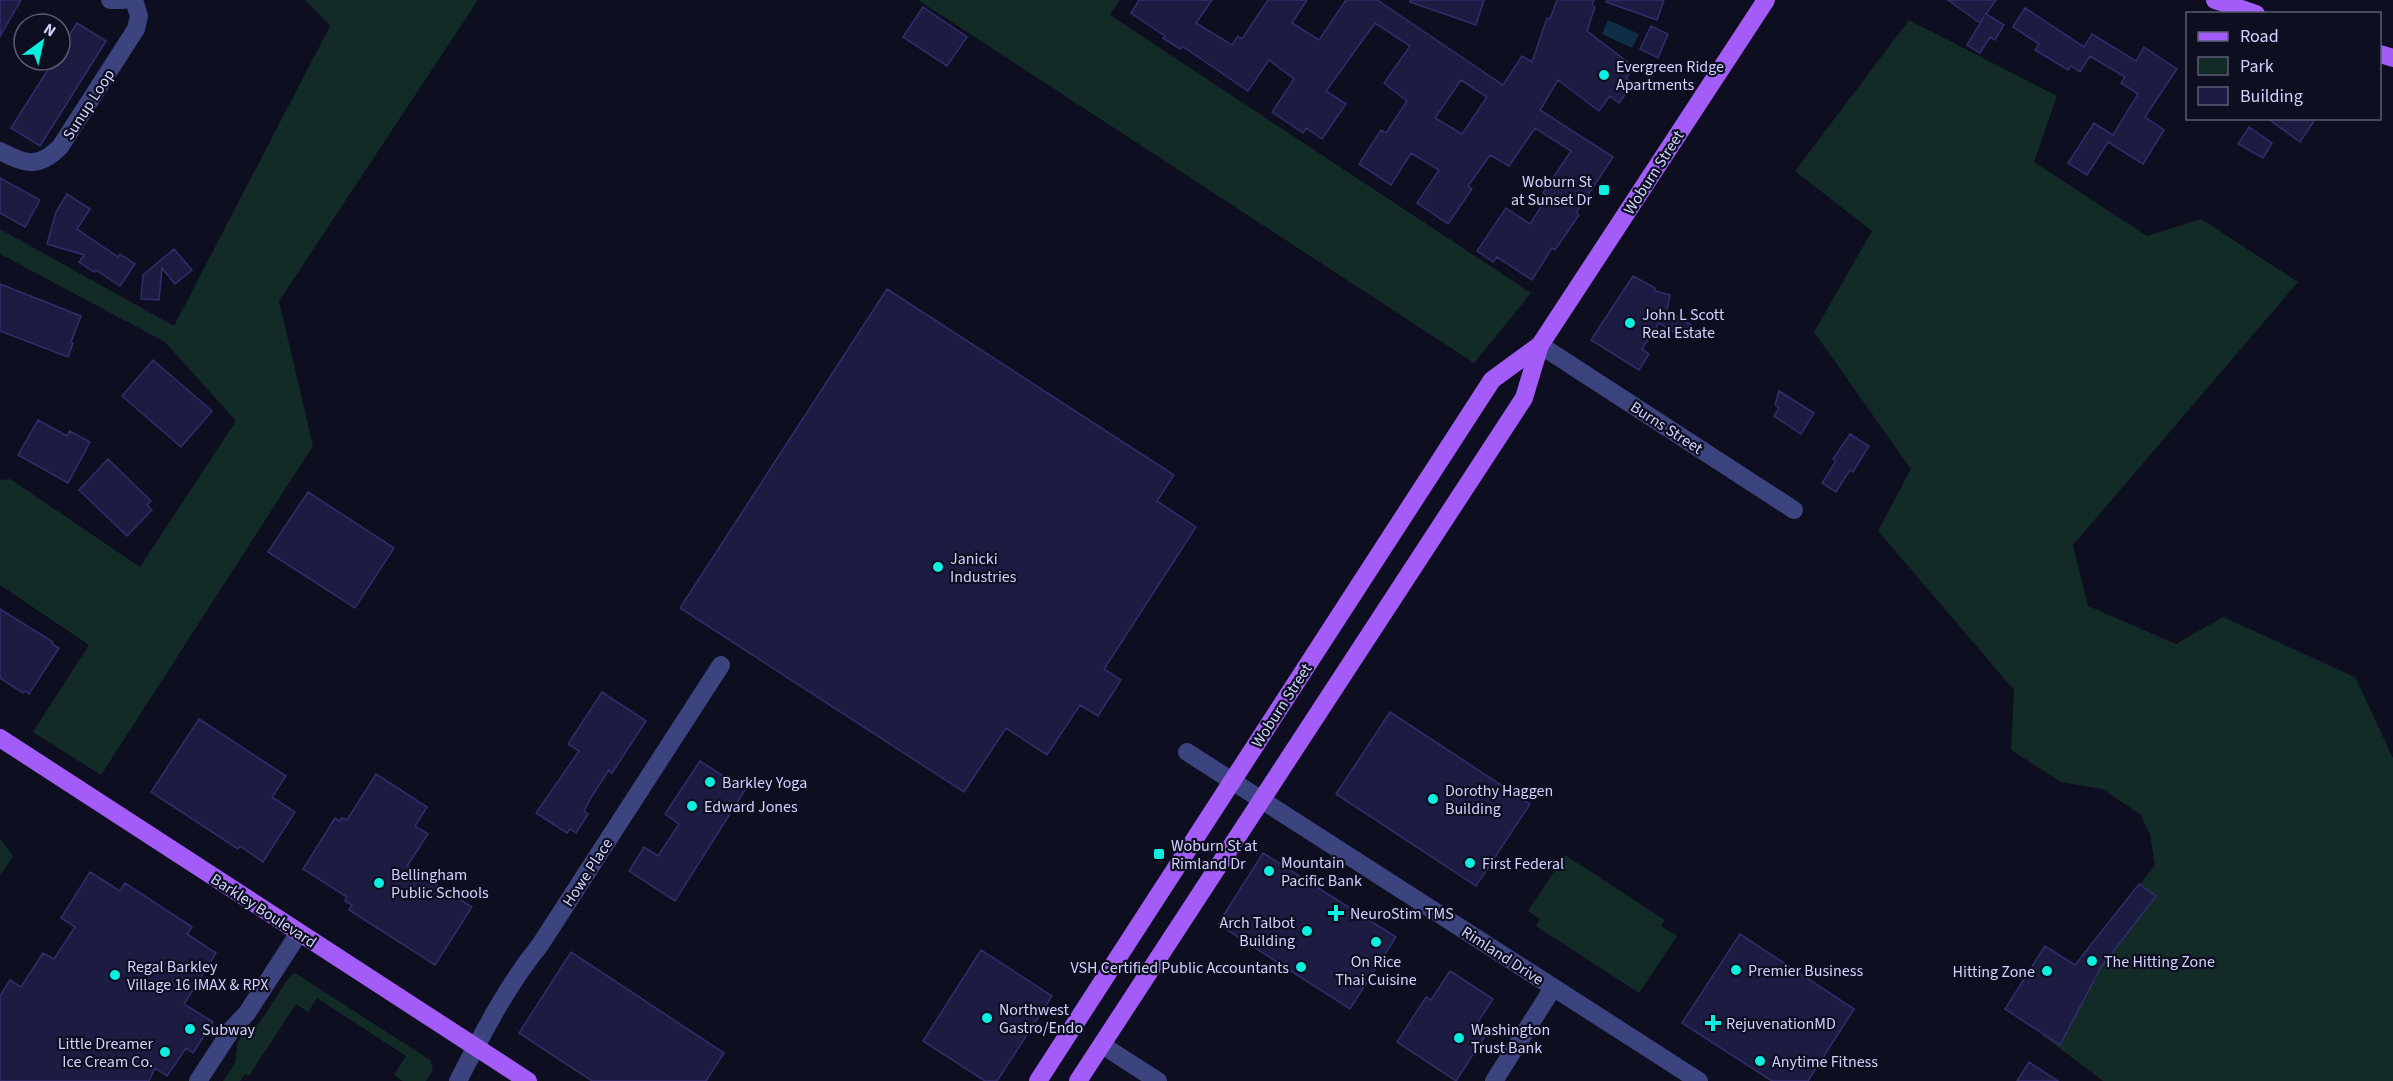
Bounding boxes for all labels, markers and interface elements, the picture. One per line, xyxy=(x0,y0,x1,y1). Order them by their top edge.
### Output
north arrow xyxy=(12,12,72,72)
legend xyxy=(2186,12,2381,120)
text: N xyxy=(39,18,60,42)
text: Road xyxy=(2240,24,2279,49)
text: Park xyxy=(2240,54,2274,79)
place label: Evergreen Ridge Apartments xyxy=(1616,56,1724,96)
street label: Sunup Loop xyxy=(58,65,120,144)
marker: Evergreen Ridge Apartments xyxy=(1597,68,1611,82)
text: Building xyxy=(2240,84,2303,109)
street label: Woburn Street xyxy=(1618,126,1690,219)
place label: Woburn St at Sunset Dr xyxy=(1511,171,1593,211)
marker: Woburn St at Sunset Dr xyxy=(1597,183,1611,197)
place label: John L Scott Real Estate xyxy=(1642,304,1725,344)
marker: John L Scott Real Estate xyxy=(1623,316,1637,330)
street label: Burns Street xyxy=(1626,396,1707,460)
place label: Janicki Industries xyxy=(950,548,1017,588)
marker: Janicki Industries xyxy=(931,560,945,574)
street label: Woburn Street xyxy=(1246,659,1318,752)
place label: Barkley Yoga xyxy=(722,772,807,794)
marker: Barkley Yoga xyxy=(703,775,717,789)
place label: Dorothy Haggen Building xyxy=(1445,780,1553,820)
marker: Dorothy Haggen Building xyxy=(1426,792,1440,806)
place label: Edward Jones xyxy=(704,796,798,818)
marker: Edward Jones xyxy=(685,799,699,813)
street label: Howe Place xyxy=(557,834,618,911)
place label: Woburn St at Rimland Dr xyxy=(1171,835,1258,875)
marker: Woburn St at Rimland Dr xyxy=(1152,847,1166,861)
place label: Mountain Pacific Bank xyxy=(1281,852,1362,892)
place label: First Federal xyxy=(1482,853,1564,875)
marker: First Federal xyxy=(1463,856,1477,870)
place label: Bellingham Public Schools xyxy=(391,864,489,904)
marker: Mountain Pacific Bank xyxy=(1262,864,1276,878)
street label: Barkley Boulevard xyxy=(206,868,321,953)
marker: Bellingham Public Schools xyxy=(372,876,386,890)
place label: NeuroStim TMS xyxy=(1350,903,1454,925)
marker: NeuroStim TMS xyxy=(1327,904,1345,922)
place label: Arch Talbot Building xyxy=(1220,912,1296,952)
street label: Rimland Drive xyxy=(1457,921,1548,991)
marker: Arch Talbot Building xyxy=(1300,924,1314,938)
marker: On Rice Thai Cuisine xyxy=(1369,935,1383,949)
place label: On Rice Thai Cuisine xyxy=(1335,951,1417,991)
place label: The Hitting Zone xyxy=(2104,951,2215,973)
marker: The Hitting Zone xyxy=(2085,954,2099,968)
place label: Regal Barkley Village 16 IMAX & RPX xyxy=(127,956,268,996)
place label: VSH Certified Public Accountants xyxy=(1070,957,1289,979)
marker: VSH Certified Public Accountants xyxy=(1294,960,1308,974)
place label: Premier Business xyxy=(1748,960,1863,982)
place label: Hitting Zone xyxy=(1953,961,2035,983)
marker: Premier Business xyxy=(1729,963,1743,977)
marker: Hitting Zone xyxy=(2040,964,2054,978)
marker: Regal Barkley Village 16 IMAX & RPX xyxy=(108,968,122,982)
place label: Northwest Gastro/Endo xyxy=(999,999,1083,1039)
marker: Northwest Gastro/Endo xyxy=(980,1011,994,1025)
place label: RejuvenationMD xyxy=(1726,1013,1836,1035)
marker: RejuvenationMD xyxy=(1704,1014,1722,1032)
place label: Subway xyxy=(202,1019,255,1041)
place label: Washington Trust Bank xyxy=(1471,1019,1550,1059)
marker: Subway xyxy=(183,1022,197,1036)
marker: Washington Trust Bank xyxy=(1452,1031,1466,1045)
place label: Little Dreamer Ice Cream Co. xyxy=(58,1033,153,1073)
marker: Little Dreamer Ice Cream Co. xyxy=(158,1045,172,1059)
place label: Anytime Fitness xyxy=(1772,1051,1878,1073)
marker: Anytime Fitness xyxy=(1753,1054,1767,1068)

